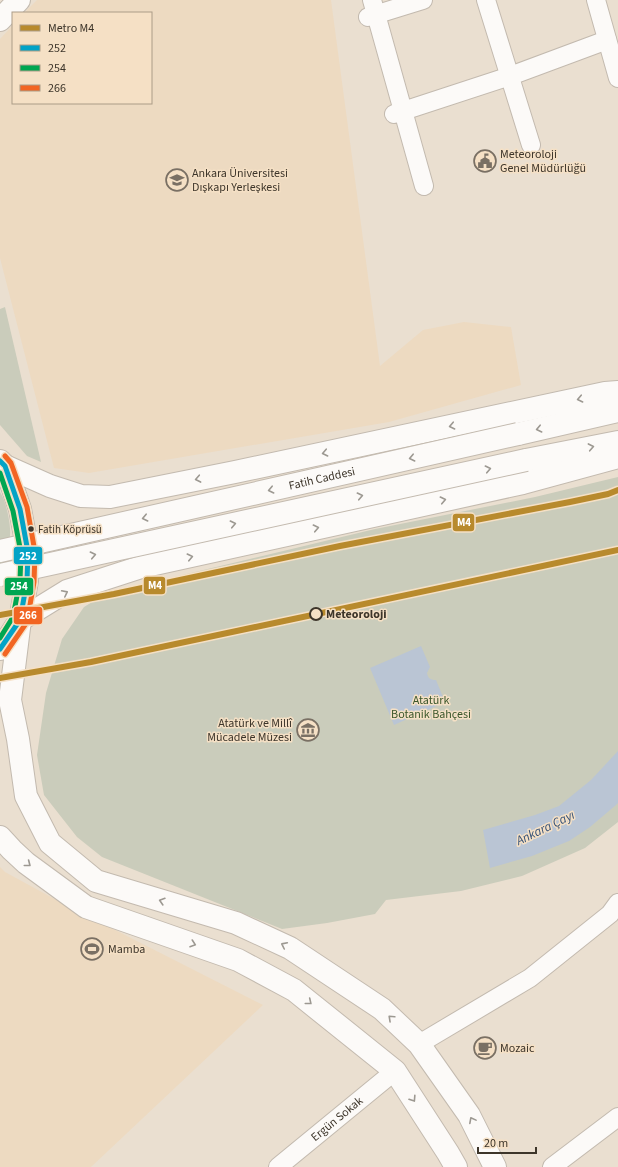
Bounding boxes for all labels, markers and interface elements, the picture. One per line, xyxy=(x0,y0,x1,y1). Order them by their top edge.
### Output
legend xyxy=(12,12,152,104)
text: Metro M4 xyxy=(48,20,94,37)
text: 252 xyxy=(48,40,66,57)
text: 254 xyxy=(48,60,66,77)
text: 266 xyxy=(48,80,66,97)
place label: Meteoroloji Genel Müdürlüğü xyxy=(500,146,586,177)
public building icon: Meteoroloji Genel Müdürlüğü xyxy=(472,148,498,174)
place label: Ankara Üniversitesi Dışkapı Yerleşkesi xyxy=(192,165,288,196)
school or university icon: Ankara Üniversitesi Dışkapı Yerleşkesi xyxy=(164,167,190,193)
one-way arrow xyxy=(576,394,583,402)
one-way arrow xyxy=(449,421,456,429)
one-way arrow xyxy=(536,425,542,433)
one-way arrow xyxy=(588,443,594,452)
one-way arrow xyxy=(322,448,328,456)
one-way arrow xyxy=(409,453,415,461)
street label: Fatih Caddesi xyxy=(287,463,357,495)
one-way arrow xyxy=(484,465,491,473)
one-way arrow xyxy=(195,474,201,483)
one-way arrow xyxy=(268,485,275,493)
one-way arrow xyxy=(357,493,364,501)
one-way arrow xyxy=(440,497,447,505)
line badge: M4 xyxy=(452,513,475,532)
one-way arrow xyxy=(141,514,148,522)
text: M4 xyxy=(457,515,471,530)
one-way arrow xyxy=(230,521,237,529)
place label: Fatih Köprüsü xyxy=(38,522,102,537)
marker: Fatih Köprüsü xyxy=(26,524,36,534)
one-way arrow xyxy=(313,525,320,533)
line badge: 252 xyxy=(13,546,43,565)
text: 252 xyxy=(19,549,37,564)
one-way arrow xyxy=(90,551,96,559)
one-way arrow xyxy=(186,553,193,561)
line badge: M4 xyxy=(143,576,166,595)
line badge: 254 xyxy=(4,577,34,596)
text: M4 xyxy=(148,578,162,593)
text: 254 xyxy=(10,579,28,594)
one-way arrow xyxy=(61,590,68,598)
line badge: 266 xyxy=(13,606,43,625)
place label: Meteoroloji xyxy=(326,606,387,623)
marker: Meteoroloji xyxy=(309,607,323,621)
text: 266 xyxy=(19,608,37,623)
park label: Atatürk Botanik Bahçesi xyxy=(391,692,471,723)
place label: Atatürk ve Millî Mücadele Müzesi xyxy=(207,715,293,746)
museum icon: Atatürk ve Millî Mücadele Müzesi xyxy=(295,717,321,743)
water label: Ankara Çayı xyxy=(512,806,578,850)
one-way arrow xyxy=(23,859,30,866)
one-way arrow xyxy=(159,897,166,906)
sports icon: Mamba xyxy=(79,936,105,962)
one-way arrow xyxy=(190,940,197,948)
place label: Mamba xyxy=(108,941,145,958)
one-way arrow xyxy=(281,942,288,950)
one-way arrow xyxy=(304,997,311,1004)
one-way arrow xyxy=(388,1015,396,1023)
cafe icon: Mozaic xyxy=(472,1035,498,1061)
place label: Mozaic xyxy=(500,1040,535,1057)
street label: Ergün Sokak xyxy=(307,1093,367,1146)
one-way arrow xyxy=(409,1095,416,1102)
one-way arrow xyxy=(469,1116,476,1124)
scale bar xyxy=(478,1129,536,1155)
text: 20 m xyxy=(484,1135,508,1152)

